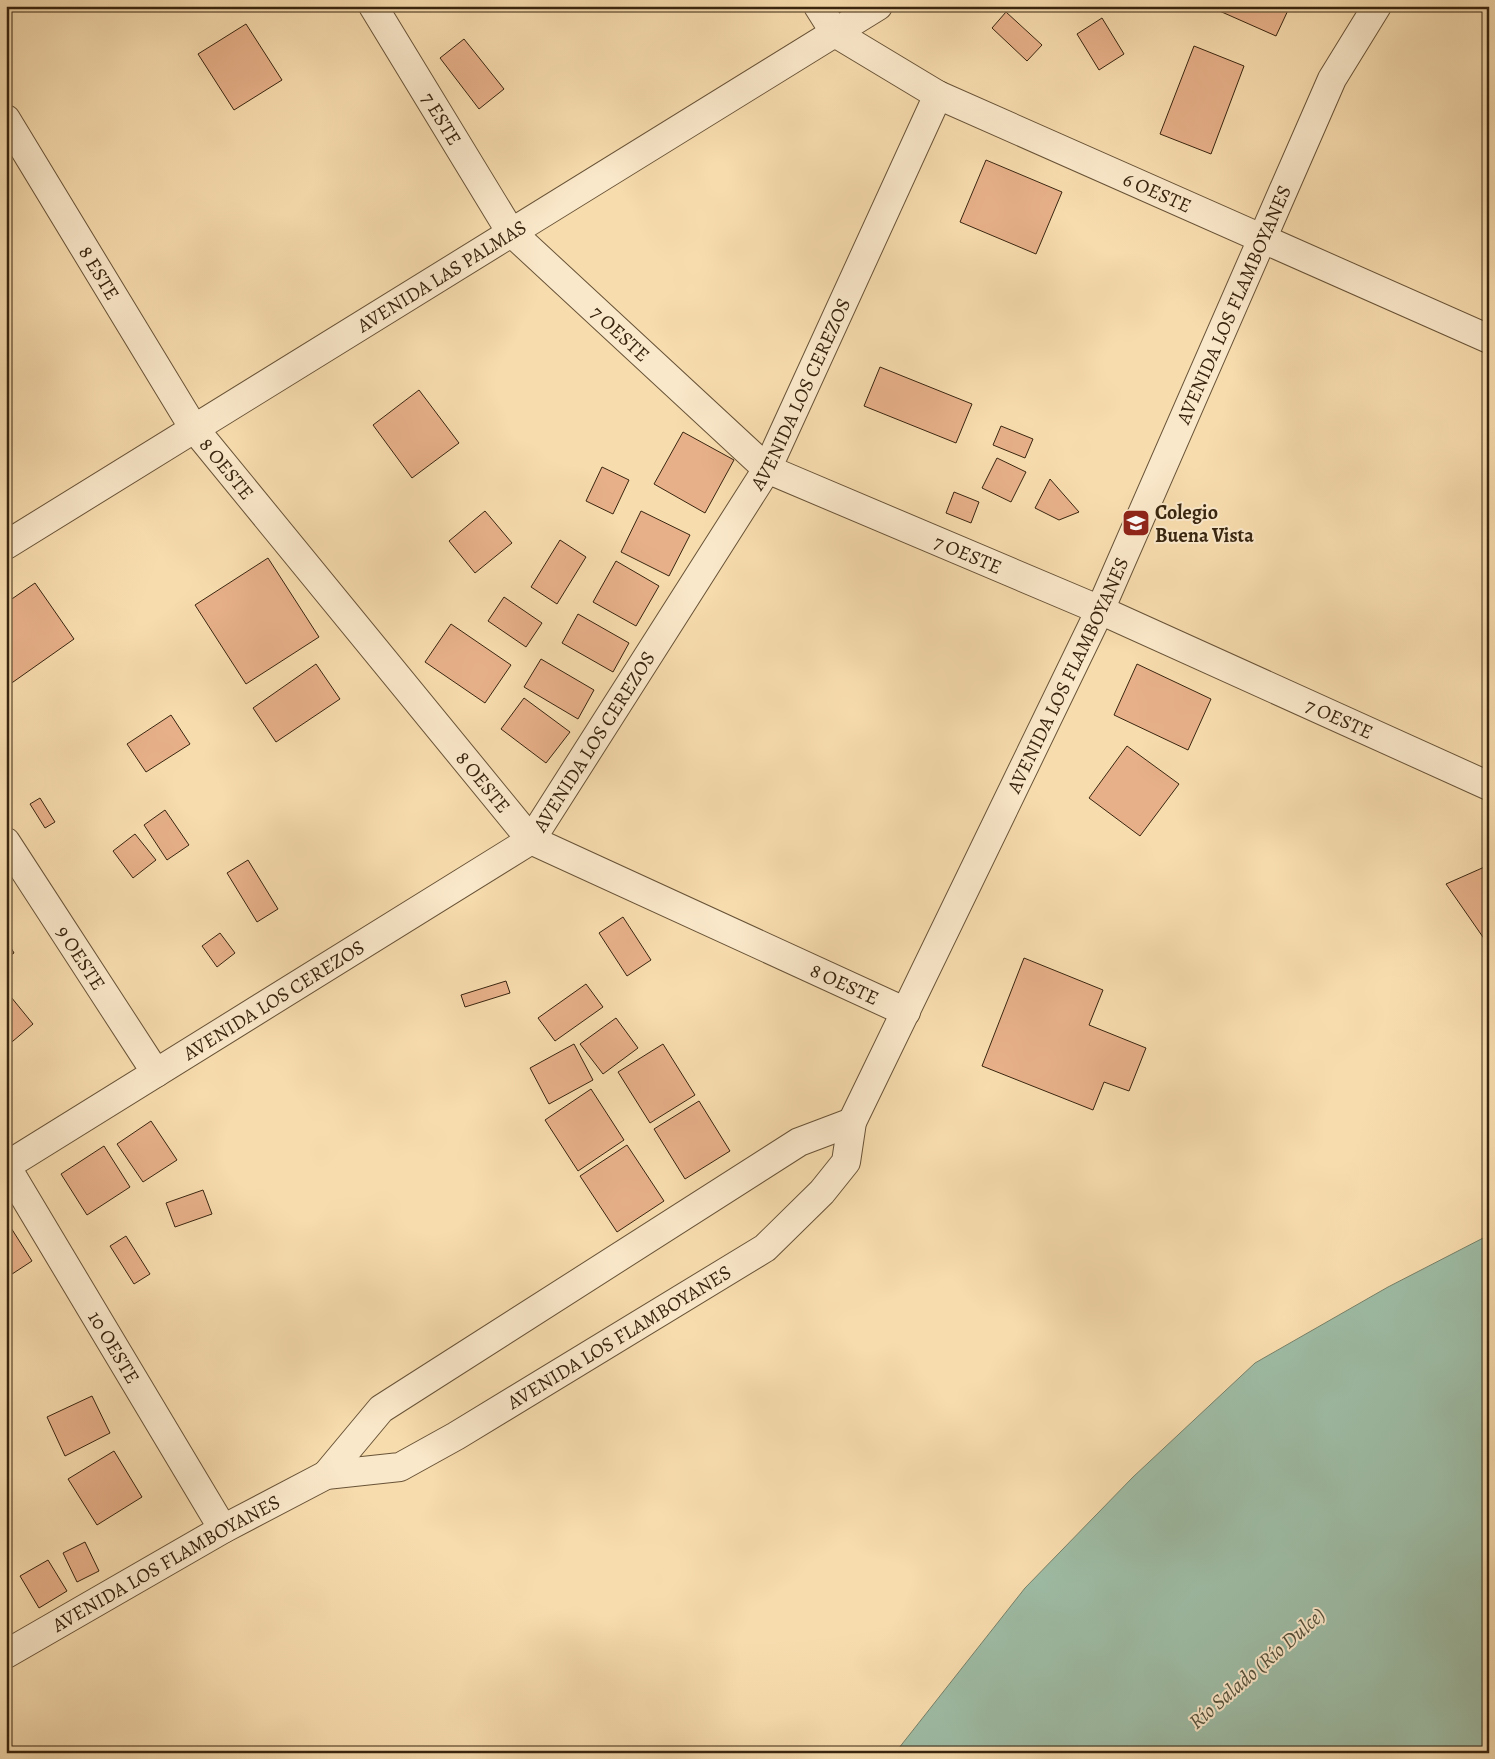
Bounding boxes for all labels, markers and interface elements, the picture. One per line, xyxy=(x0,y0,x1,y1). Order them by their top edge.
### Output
street label: 7 ESTE xyxy=(415,87,468,151)
street label: 6 OESTE xyxy=(1119,166,1196,220)
street label: AVENIDA LOS FLAMBOYANES xyxy=(1170,181,1298,429)
street label: AVENIDA LAS PALMAS xyxy=(351,214,532,339)
street label: 8 ESTE xyxy=(72,241,126,305)
street label: AVENIDA LOS CEREZOS xyxy=(744,294,857,496)
street label: 7 OESTE xyxy=(585,300,656,368)
street label: 8 OESTE xyxy=(193,432,260,506)
place label: Colegio Buena Vista xyxy=(1155,499,1254,549)
school or university icon: Colegio Buena Vista xyxy=(1121,508,1151,538)
street label: 7 OESTE xyxy=(930,528,1006,581)
street label: AVENIDA LOS FLAMBOYANES xyxy=(1000,553,1135,798)
street label: AVENIDA LOS CEREZOS xyxy=(526,646,662,838)
street label: 7 OESTE xyxy=(1301,692,1377,746)
street label: 8 OESTE xyxy=(450,746,517,819)
street label: 9 OESTE xyxy=(50,920,112,996)
street label: AVENIDA LOS CEREZOS xyxy=(177,934,370,1067)
street label: 8 OESTE xyxy=(806,957,883,1012)
street label: AVENIDA LOS FLAMBOYANES xyxy=(501,1259,737,1416)
street label: 10 OESTE xyxy=(82,1306,146,1389)
street label: AVENIDA LOS FLAMBOYANES xyxy=(46,1488,285,1639)
water label: Río Salado (Río Dulce) xyxy=(1183,1601,1331,1735)

